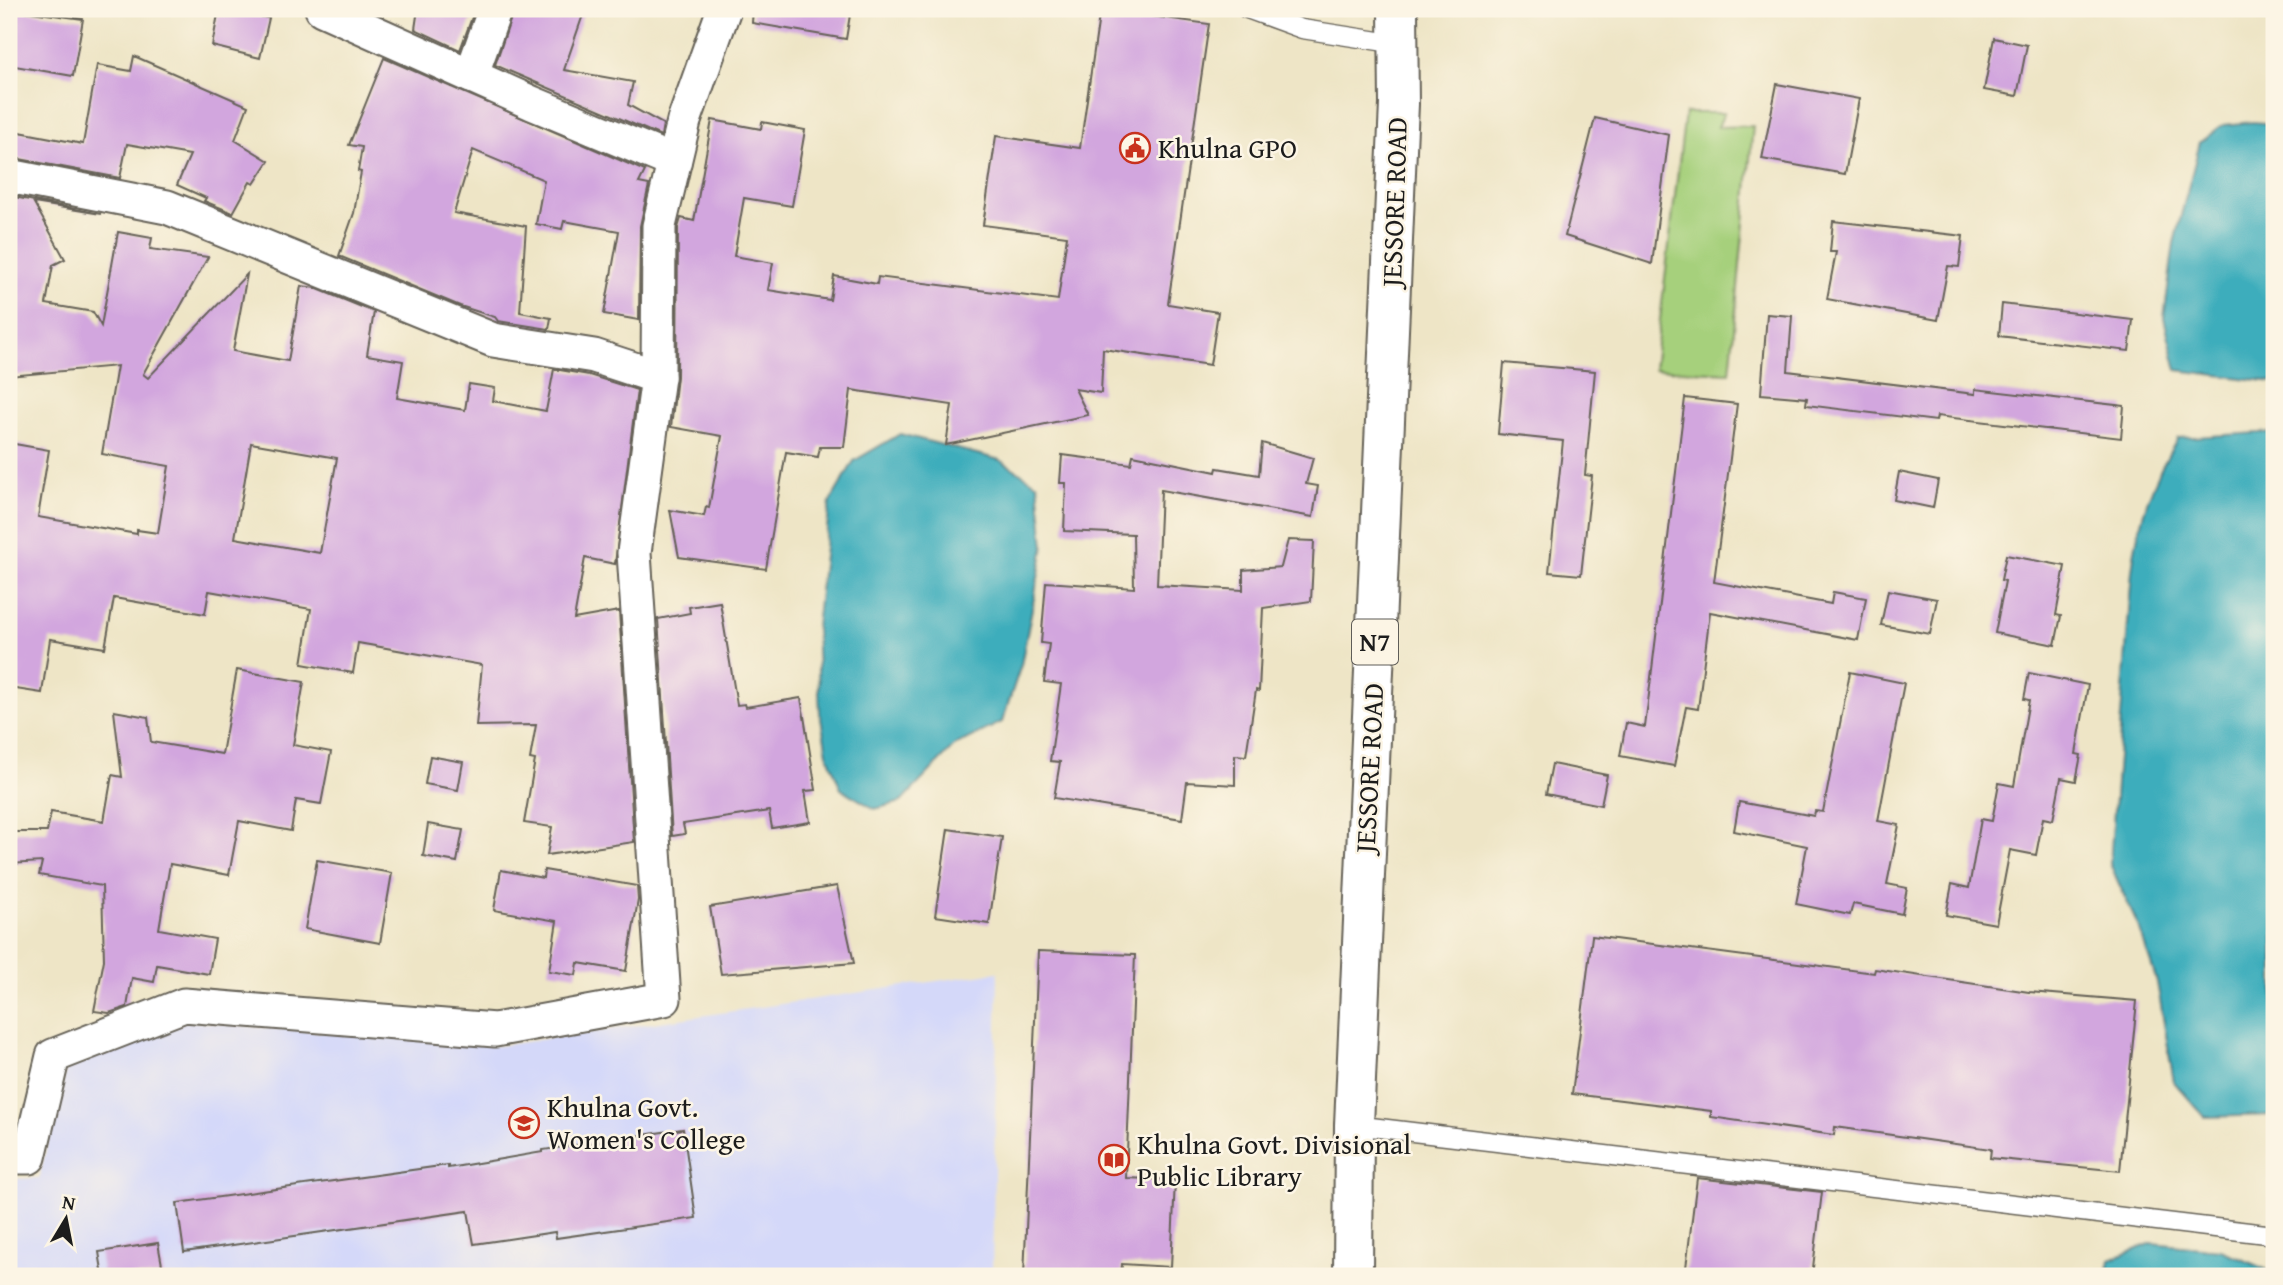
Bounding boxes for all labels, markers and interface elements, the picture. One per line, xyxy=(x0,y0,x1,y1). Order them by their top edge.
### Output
street label: JESSORE ROAD xyxy=(1370,116,1417,291)
place label: Khulna GPO xyxy=(1158,127,1297,168)
public building icon: Khulna GPO xyxy=(1118,131,1152,165)
road number: N7 xyxy=(1352,620,1398,664)
street label: JESSORE ROAD xyxy=(1343,682,1393,857)
place label: Khulna Govt. Women's College xyxy=(547,1086,746,1159)
school or university icon: Khulna Govt. Women's College xyxy=(507,1106,541,1140)
place label: Khulna Govt. Divisional Public Library xyxy=(1137,1123,1411,1196)
library icon: Khulna Govt. Divisional Public Library xyxy=(1097,1143,1131,1177)
north arrow xyxy=(32,1184,102,1254)
text: N xyxy=(60,1187,78,1217)

